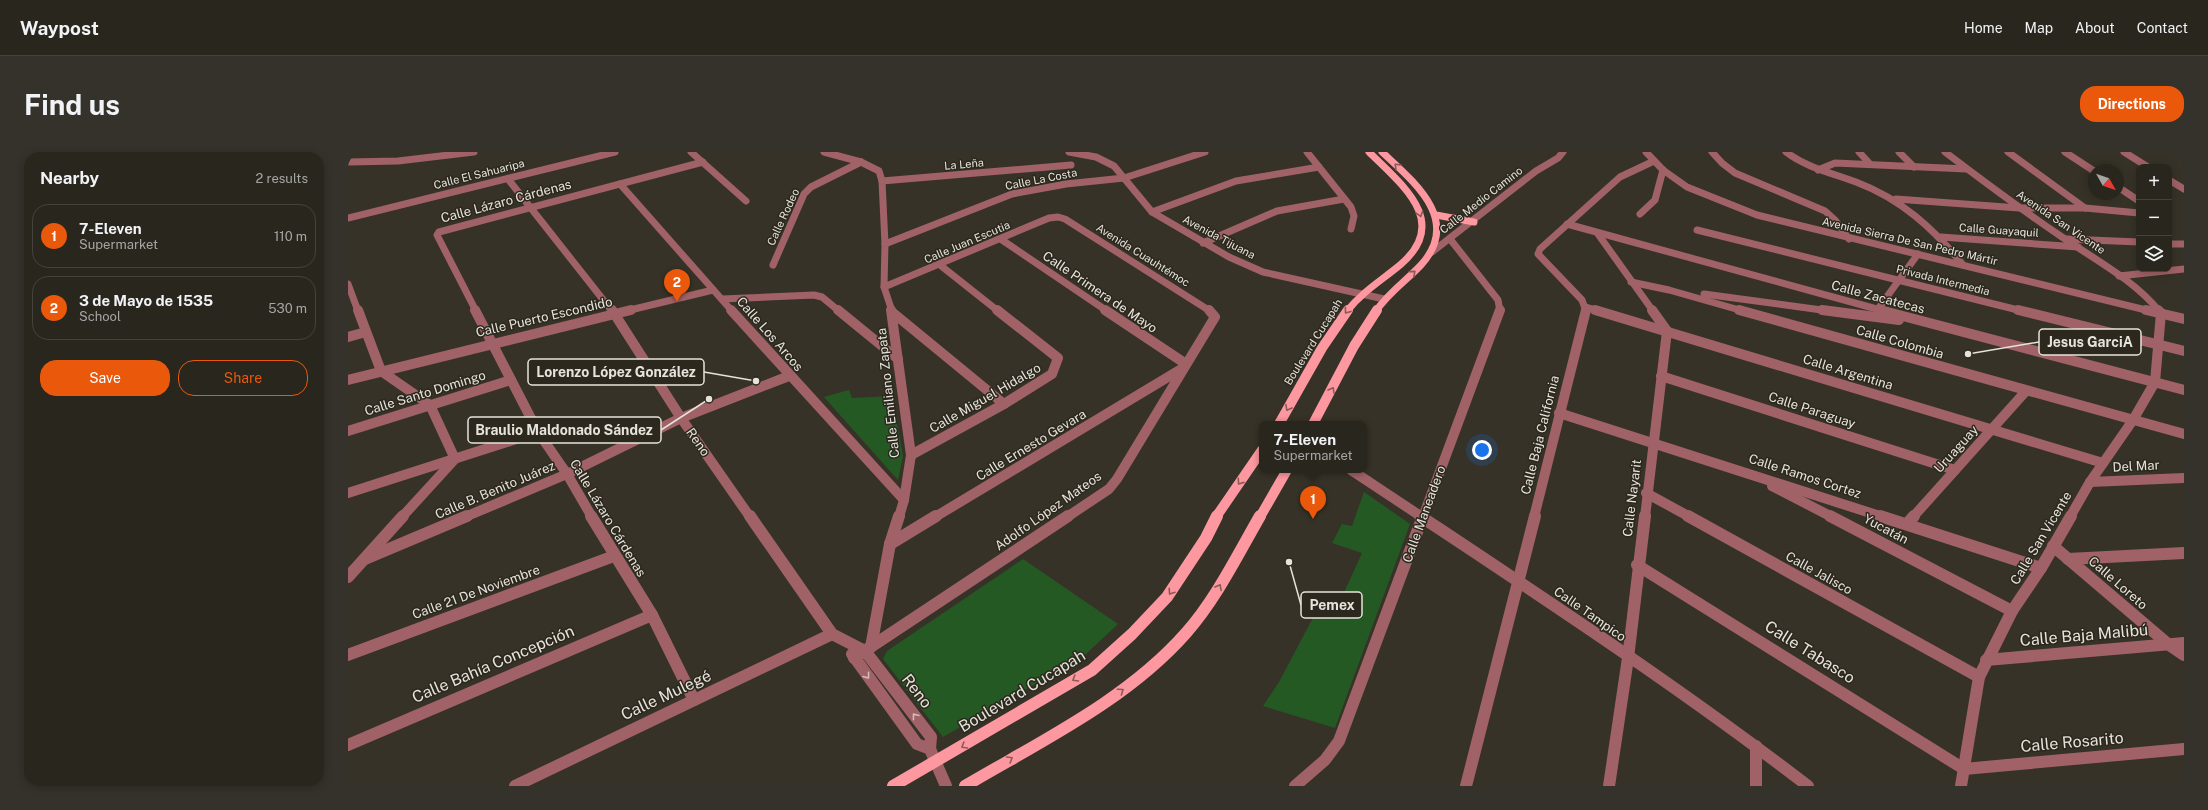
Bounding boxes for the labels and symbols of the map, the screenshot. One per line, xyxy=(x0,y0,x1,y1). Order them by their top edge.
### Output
street label: La Leña xyxy=(944,156,984,172)
street label: Calle El Sahuaripa xyxy=(432,157,526,191)
one-way arrow xyxy=(1394,163,1402,170)
street label: Calle Medio Camino xyxy=(1437,164,1525,236)
north arrow xyxy=(2088,164,2124,200)
street label: Calle La Costa xyxy=(1004,166,1078,192)
street label: Calle Lázaro Cárdenas xyxy=(439,176,573,226)
street label: Calle Rodeo xyxy=(765,187,801,247)
street label: Avenida San Vicente xyxy=(2014,188,2108,256)
one-way arrow xyxy=(1416,210,1424,217)
street label: Avenida Tijuana xyxy=(1181,213,1257,261)
street label: Avenida Sierra De San Pedro Mártir xyxy=(1821,215,1999,267)
street label: Calle Juan Escutia xyxy=(922,218,1012,266)
street label: Avenida Cuauhtémoc xyxy=(1094,221,1192,289)
street label: Calle Guayaquil xyxy=(1959,221,2039,239)
street label: Calle Primera de Mayo xyxy=(1040,248,1160,336)
street label: Privada Intermedia xyxy=(1895,263,1991,297)
pin: 2 xyxy=(664,269,690,302)
one-way arrow xyxy=(1408,270,1416,277)
street label: Calle Zacatecas xyxy=(1830,277,1926,317)
street label: Calle Puerto Escondido xyxy=(474,294,614,340)
street label: Calle Los Arcos xyxy=(734,294,806,374)
street label: Boulevard Cucapah xyxy=(1282,297,1344,387)
one-way arrow xyxy=(1345,306,1352,313)
street label: Calle Colombia xyxy=(1854,322,1946,362)
street label: Calle Emiliano Zapata xyxy=(874,327,902,459)
callout: Jesus GarciA xyxy=(2039,329,2141,355)
text: Jesus GarciA xyxy=(2047,334,2133,350)
street label: Calle Argentina xyxy=(1801,351,1895,393)
callout: Lorenzo López González xyxy=(528,359,704,385)
street label: Calle Miguel Hidalgo xyxy=(927,360,1043,436)
text: Lorenzo López González xyxy=(536,364,696,380)
street label: Calle Santo Domingo xyxy=(363,367,487,419)
street label: Calle Baja California xyxy=(1518,374,1562,496)
one-way arrow xyxy=(1327,387,1334,394)
street label: Calle Paraguay xyxy=(1767,389,1857,431)
one-way arrow xyxy=(1285,403,1293,411)
street label: Calle Ernesto Gevara xyxy=(973,406,1089,484)
callout: Braulio Maldonado Sández xyxy=(468,417,661,443)
text: Braulio Maldonado Sández xyxy=(475,422,653,438)
street label: Uruaguay xyxy=(1931,422,1981,476)
street label: Reno xyxy=(683,425,713,459)
your location xyxy=(1472,440,1492,460)
street label: Calle Ramos Cortez xyxy=(1747,451,1863,501)
street label: Calle Lázaro Cárdenas xyxy=(567,456,649,580)
street label: Del Mar xyxy=(2112,457,2160,475)
street label: Calle B. Benito Juárez xyxy=(433,458,557,522)
street label: Calle Nayarit xyxy=(1620,458,1644,538)
street label: Calle Maneadero xyxy=(1400,464,1448,564)
street label: Adolfo López Mateos xyxy=(992,469,1104,553)
one-way arrow xyxy=(1237,478,1245,485)
pin: 1 xyxy=(1300,486,1326,519)
street label: Calle San Vicente xyxy=(2007,489,2075,587)
street label: Yucatán xyxy=(1861,511,1911,547)
street label: Calle Jalisco xyxy=(1783,548,1855,598)
street label: Calle Loreto xyxy=(2086,553,2150,613)
street label: Calle 21 De Noviembre xyxy=(410,562,542,622)
one-way arrow xyxy=(1214,584,1221,591)
street label: Calle Tampico xyxy=(1551,584,1629,644)
one-way arrow xyxy=(1168,588,1175,595)
callout: Pemex xyxy=(1301,592,1362,618)
text: Pemex xyxy=(1309,597,1355,613)
street label: Calle Tabasco xyxy=(1761,617,1859,687)
street label: Calle Baja Malibú xyxy=(2019,620,2149,650)
street label: Calle Bahía Concepción xyxy=(409,621,577,707)
street label: Boulevard Cucapah xyxy=(955,646,1089,736)
street label: Calle Mulegé xyxy=(618,666,714,724)
street label: Reno xyxy=(898,670,936,712)
one-way arrow xyxy=(862,672,869,679)
one-way arrow xyxy=(1072,675,1079,682)
one-way arrow xyxy=(1117,688,1124,696)
one-way arrow xyxy=(913,714,920,721)
street label: Calle Rosarito xyxy=(2020,728,2124,756)
one-way arrow xyxy=(961,741,968,748)
one-way arrow xyxy=(1006,756,1013,763)

